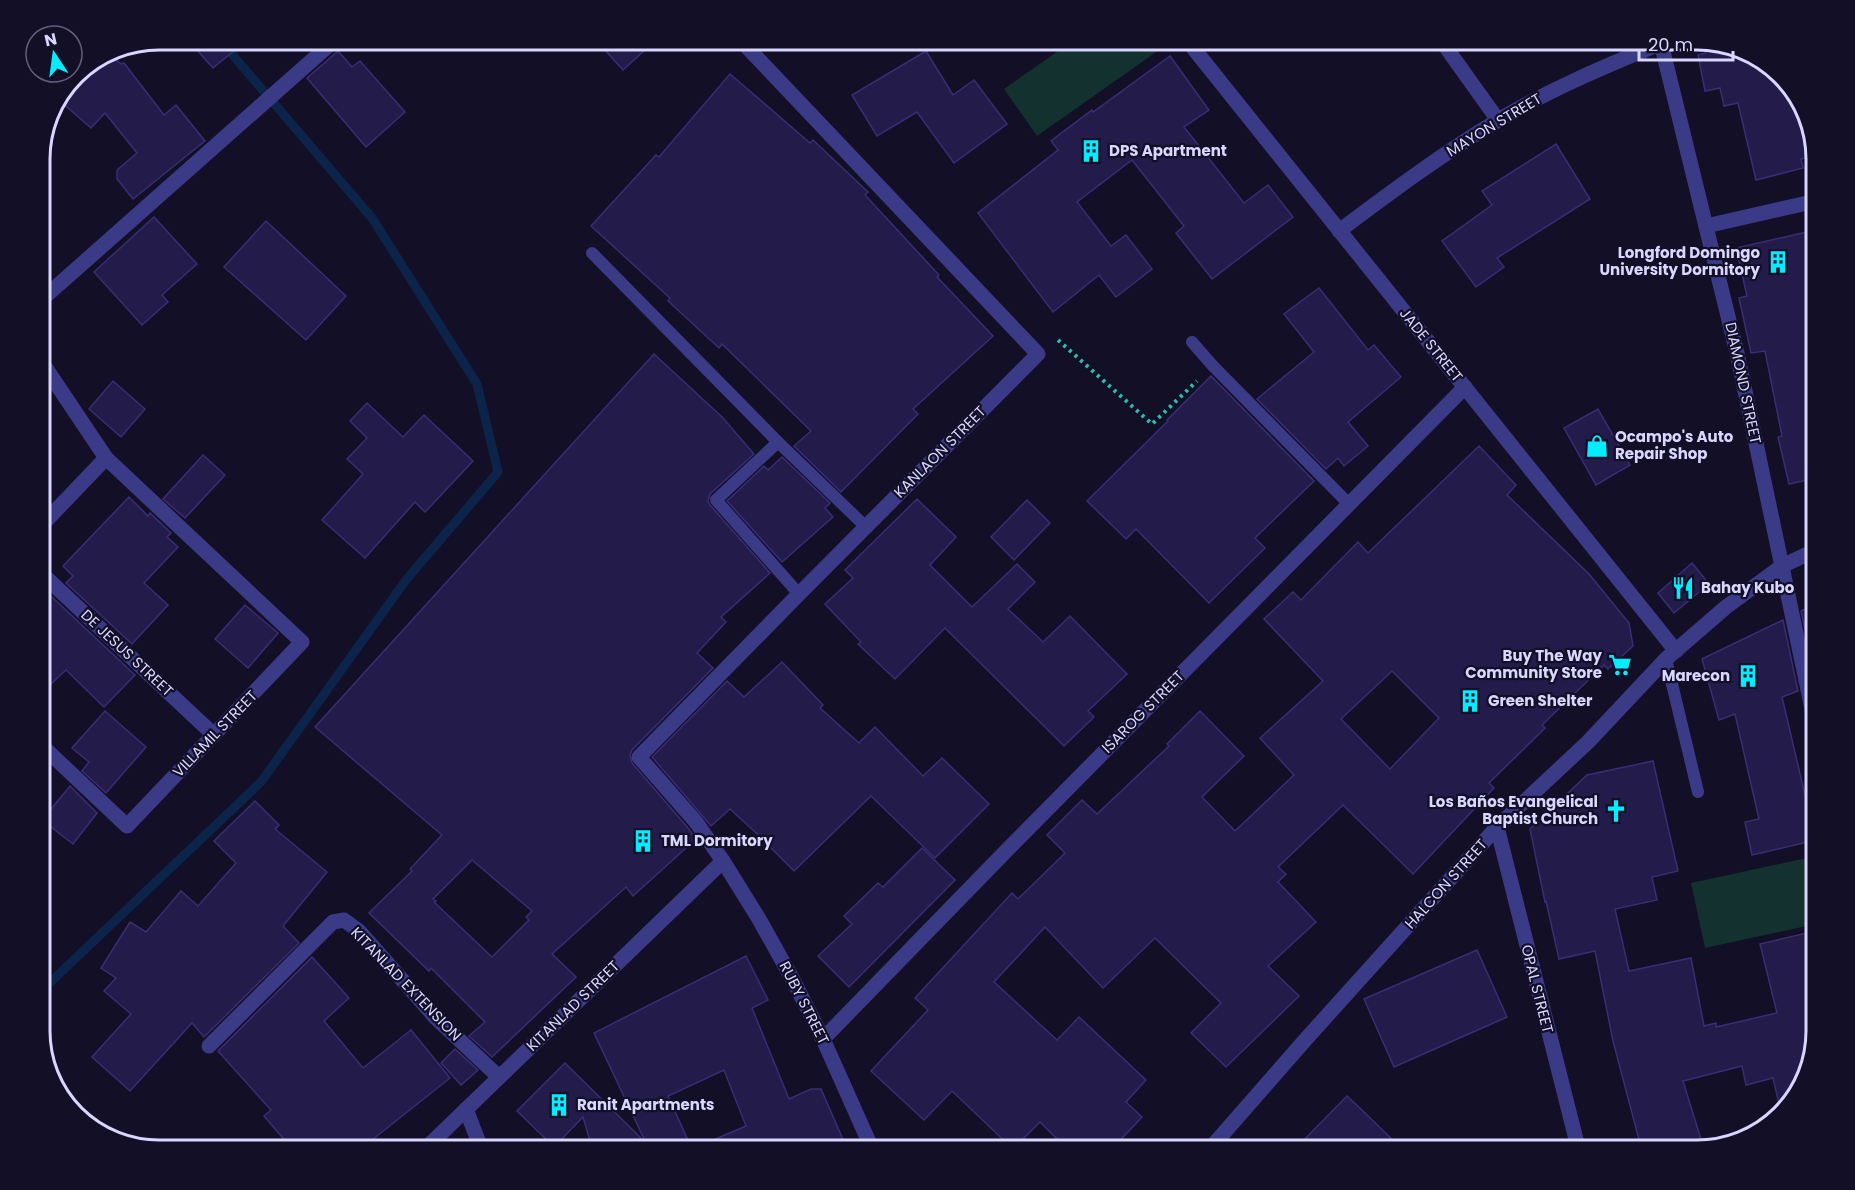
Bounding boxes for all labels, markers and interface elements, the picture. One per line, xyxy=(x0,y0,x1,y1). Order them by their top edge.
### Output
north arrow xyxy=(24,24,84,84)
scale bar xyxy=(1639,24,1734,62)
text: N xyxy=(42,27,59,52)
text: 20 m xyxy=(1648,32,1693,57)
street label: MAYON STREET xyxy=(1442,88,1545,161)
building icon: DPS Apartment xyxy=(1078,138,1104,164)
place label: DPS Apartment xyxy=(1109,140,1227,161)
place label: Longford Domingo University Dormitory xyxy=(1600,242,1761,280)
building icon: Longford Domingo University Dormitory xyxy=(1765,249,1791,275)
street label: JADE STREET xyxy=(1395,303,1468,386)
street label: DIAMOND STREET xyxy=(1720,320,1767,446)
street label: KANLAON STREET xyxy=(889,401,990,502)
place label: Ocampo's Auto Repair Shop xyxy=(1615,426,1734,464)
shop icon: Ocampo's Auto Repair Shop xyxy=(1584,433,1610,459)
restaurant icon: Bahay Kubo xyxy=(1670,575,1696,601)
place label: Bahay Kubo xyxy=(1701,577,1795,598)
street label: DE JESUS STREET xyxy=(77,604,178,701)
place label: Buy The Way Community Store xyxy=(1465,645,1603,683)
supermarket icon: Buy The Way Community Store xyxy=(1607,652,1633,678)
building icon: Marecon xyxy=(1735,663,1761,689)
place label: Marecon xyxy=(1662,665,1730,686)
street label: ISAROG STREET xyxy=(1097,666,1189,758)
street label: VILLAMIL STREET xyxy=(168,686,262,782)
building icon: Green Shelter xyxy=(1457,688,1483,714)
place label: Green Shelter xyxy=(1488,690,1593,711)
place label: Los Baños Evangelical Baptist Church xyxy=(1429,791,1598,829)
church icon: Los Baños Evangelical Baptist Church xyxy=(1603,798,1629,824)
building icon: TML Dormitory xyxy=(630,828,656,854)
place label: TML Dormitory xyxy=(661,830,773,851)
street label: HALCON STREET xyxy=(1400,834,1492,933)
street label: KITANLAD EXTENSION xyxy=(346,922,466,1045)
street label: OPAL STREET xyxy=(1516,942,1559,1035)
street label: KITANLAD STREET xyxy=(521,956,624,1056)
street label: RUBY STREET xyxy=(774,958,834,1048)
building icon: Ranit Apartments xyxy=(546,1092,572,1118)
place label: Ranit Apartments xyxy=(577,1094,714,1115)

